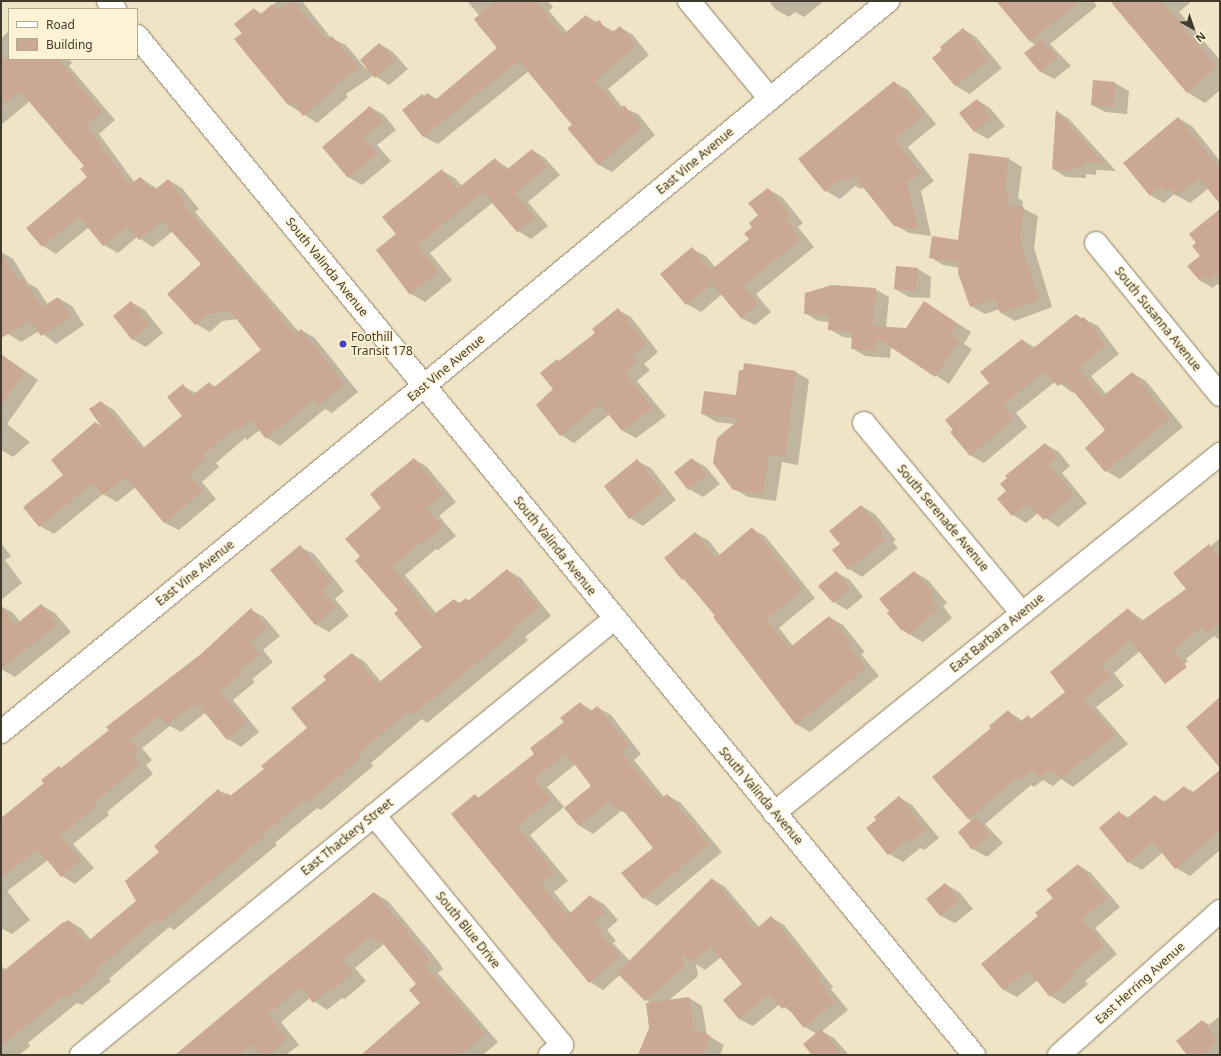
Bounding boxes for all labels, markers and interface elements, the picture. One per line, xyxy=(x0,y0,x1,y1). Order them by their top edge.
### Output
legend xyxy=(8,8,138,60)
north arrow xyxy=(1173,8,1213,48)
text: Road xyxy=(46,16,75,33)
text: N xyxy=(1193,29,1209,46)
text: Building xyxy=(46,36,93,53)
street label: East Vine Avenue xyxy=(653,125,737,197)
street label: South Valinda Avenue xyxy=(283,215,371,319)
street label: South Susanna Avenue xyxy=(1112,264,1204,374)
place label: Foothill Transit 178 xyxy=(351,330,413,358)
street label: East Vine Avenue xyxy=(404,332,488,404)
marker: Foothill Transit 178 xyxy=(338,339,348,349)
street label: South Serenade Avenue xyxy=(894,462,992,574)
street label: South Valinda Avenue xyxy=(511,494,599,598)
street label: East Vine Avenue xyxy=(153,537,237,609)
street label: East Barbara Avenue xyxy=(947,591,1047,675)
street label: South Valinda Avenue xyxy=(716,744,806,848)
street label: East Thackery Street xyxy=(298,796,396,878)
street label: South Blue Drive xyxy=(433,889,503,971)
street label: East Herring Avenue xyxy=(1092,939,1188,1027)

